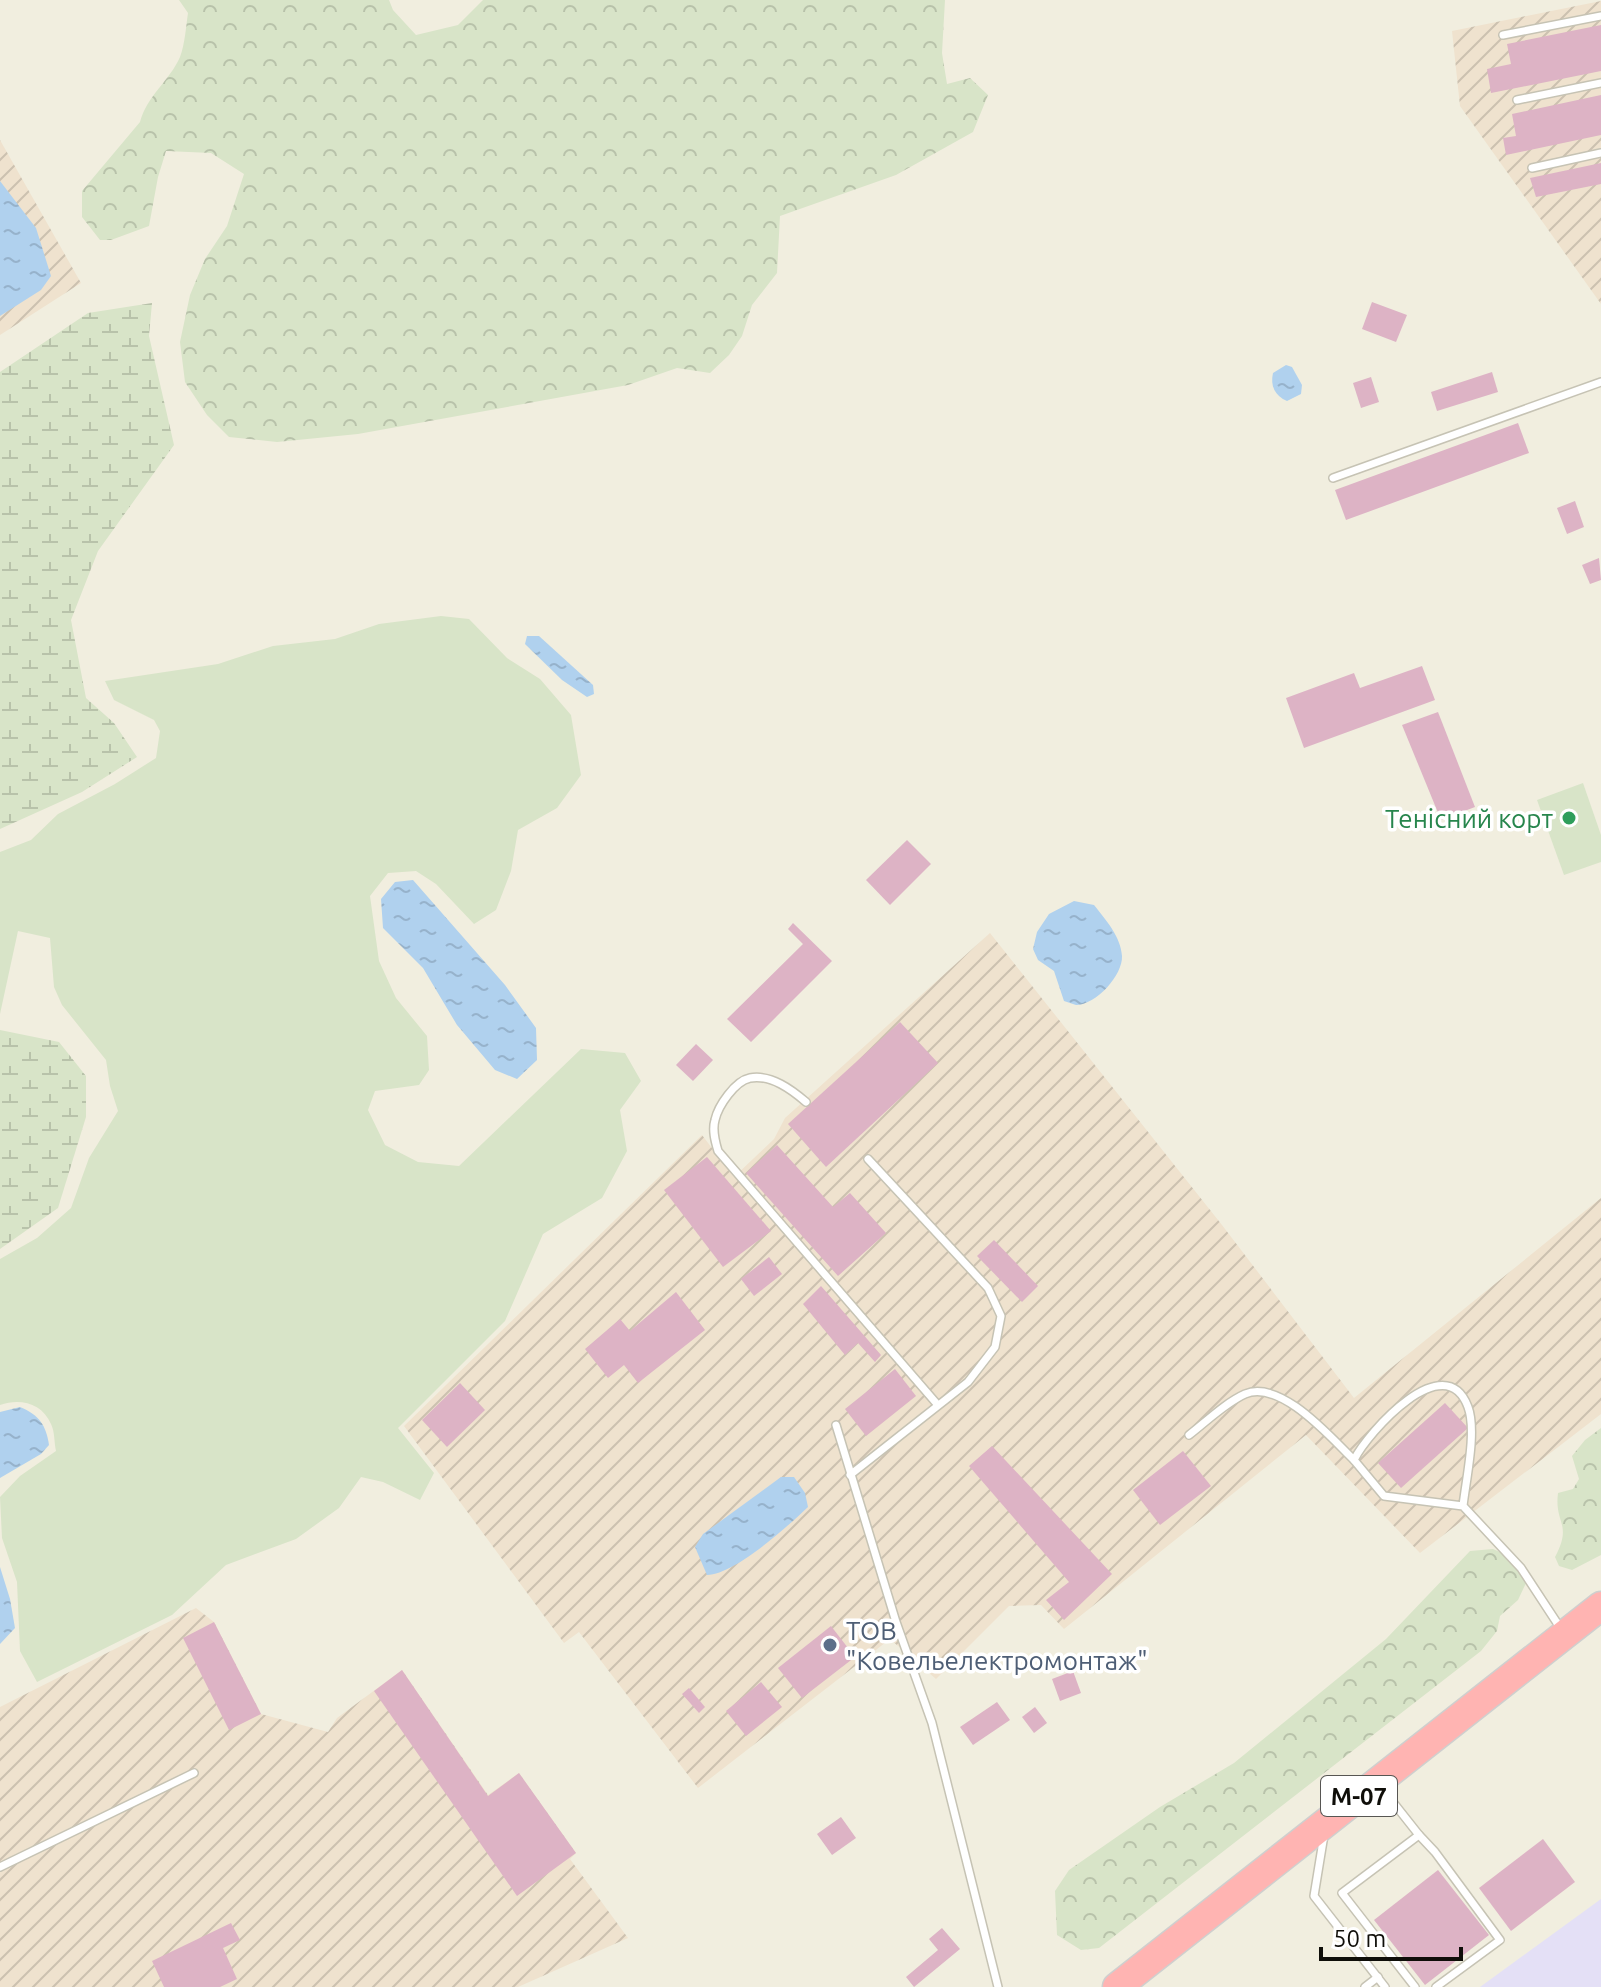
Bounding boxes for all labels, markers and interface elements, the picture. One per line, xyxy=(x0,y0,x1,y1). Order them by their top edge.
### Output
place label: Тенісний корт xyxy=(1385,804,1553,833)
marker: Тенісний корт xyxy=(1560,809,1578,827)
place label: ТОВ "Ковельелектромонтаж" xyxy=(846,1616,1148,1675)
marker: ТОВ "Ковельелектромонтаж" xyxy=(821,1636,839,1654)
road number: М-07 xyxy=(1321,1776,1397,1816)
scale bar xyxy=(1321,1911,1461,1961)
text: 50 m xyxy=(1333,1925,1386,1952)

